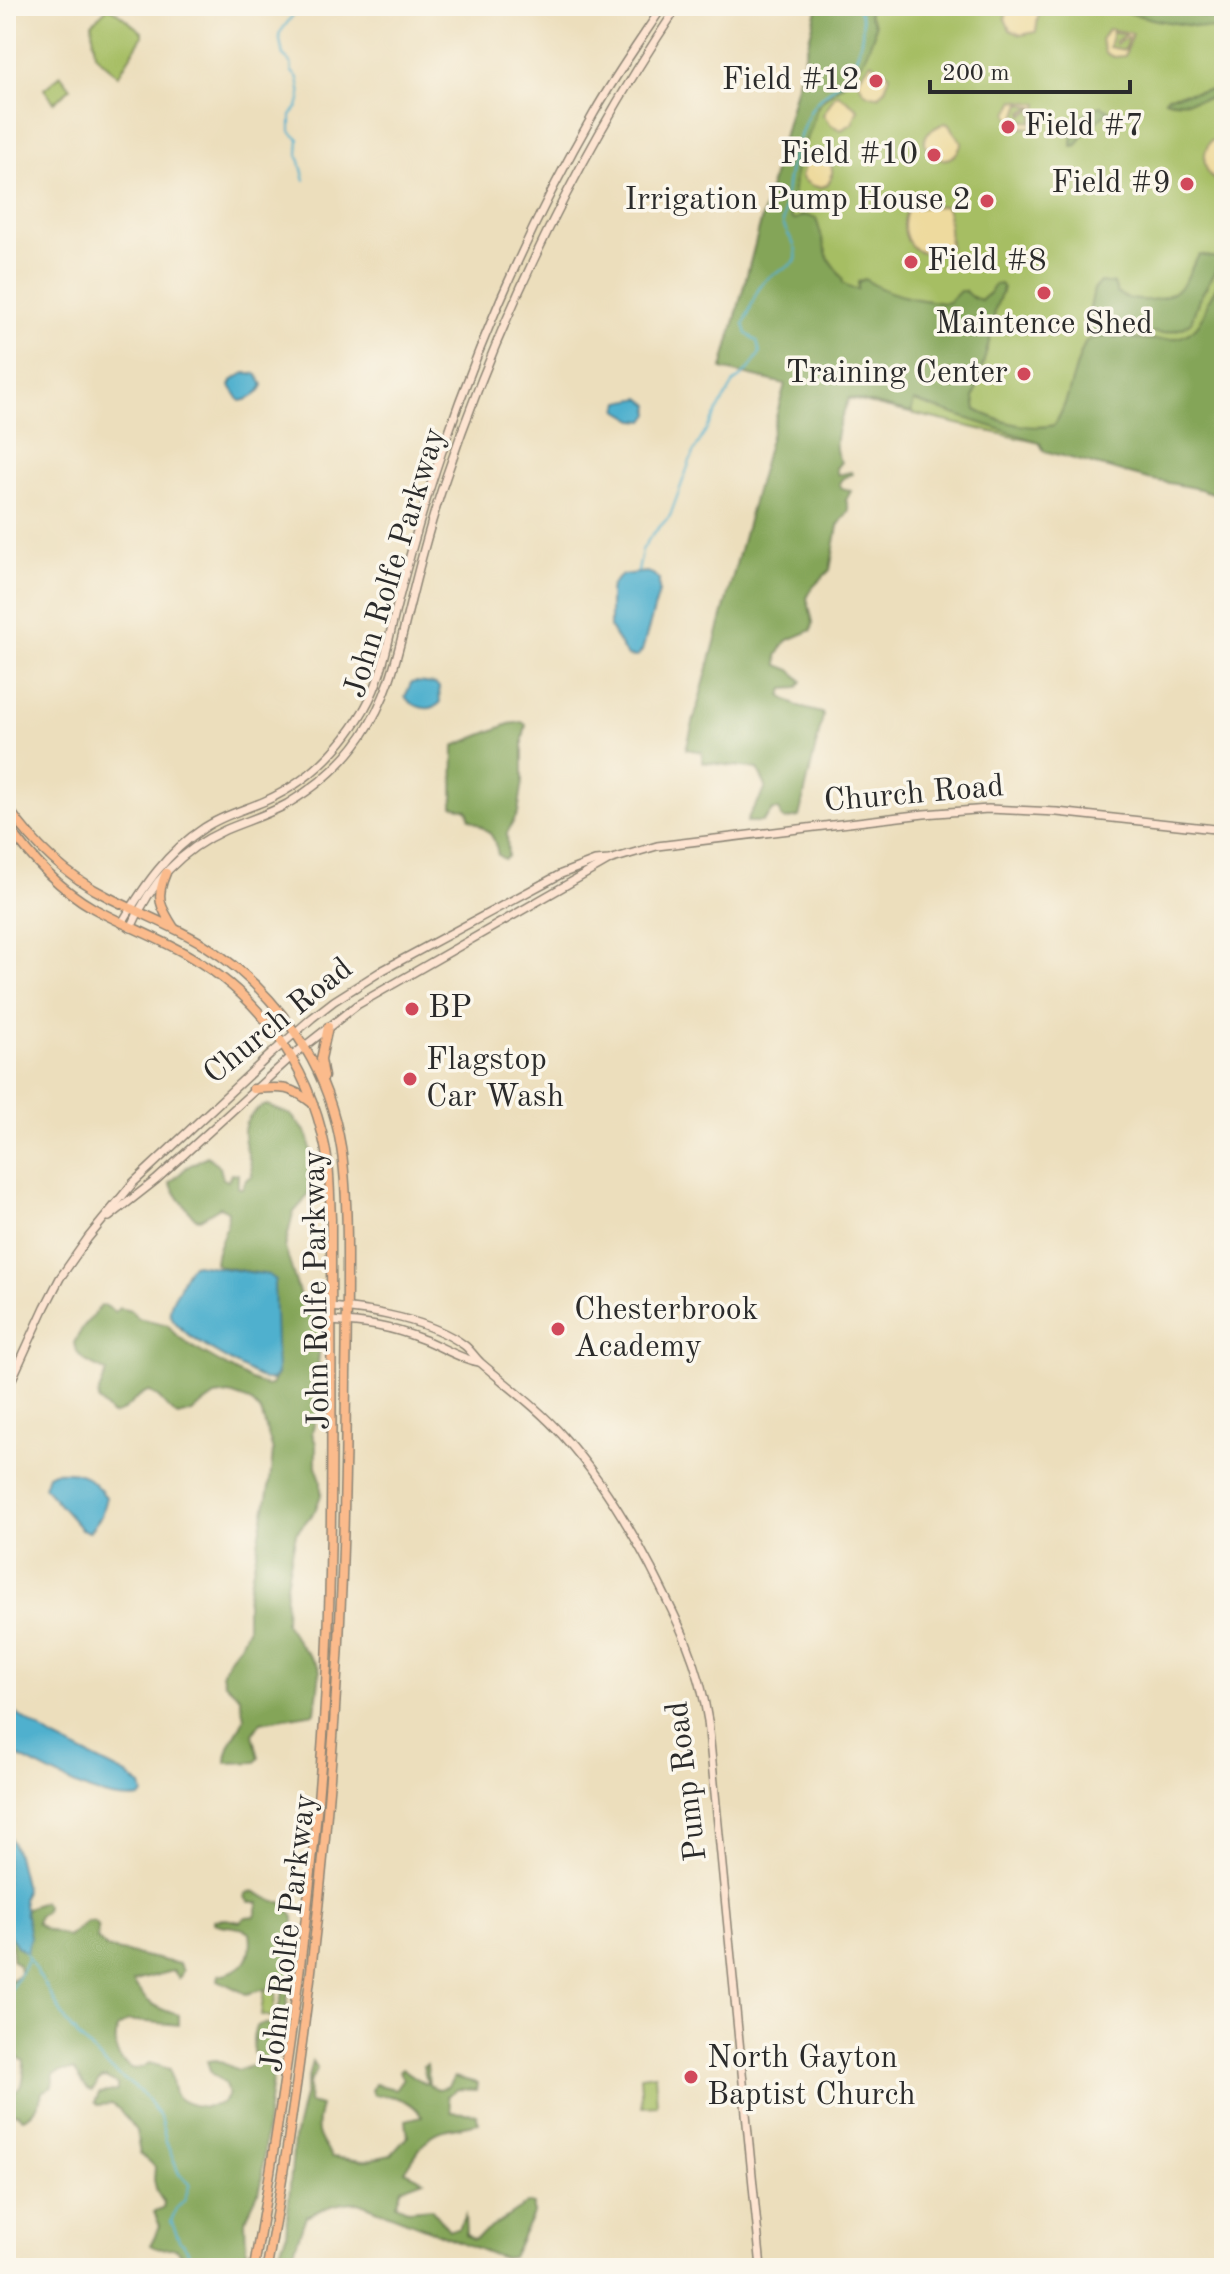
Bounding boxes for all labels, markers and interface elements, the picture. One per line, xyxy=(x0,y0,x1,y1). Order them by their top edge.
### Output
scale bar xyxy=(930,44,1130,94)
text: 200 m xyxy=(942,62,1010,86)
place label: Field #12 xyxy=(722,65,860,97)
marker: Field #12 xyxy=(867,72,885,90)
place label: Field #7 xyxy=(1024,111,1144,143)
marker: Field #7 xyxy=(999,118,1017,136)
place label: Field #10 xyxy=(780,139,918,171)
marker: Field #10 xyxy=(925,146,943,164)
place label: Field #9 xyxy=(1051,168,1171,200)
marker: Field #9 xyxy=(1178,175,1196,193)
place label: Irrigation Pump House 2 xyxy=(624,185,971,217)
marker: Irrigation Pump House 2 xyxy=(978,192,996,210)
place label: Field #8 xyxy=(927,246,1047,278)
marker: Field #8 xyxy=(902,253,920,271)
marker: Maintence Shed xyxy=(1035,284,1053,302)
place label: Maintence Shed xyxy=(935,309,1153,341)
place label: Training Center xyxy=(786,358,1008,390)
marker: Training Center xyxy=(1015,365,1033,383)
street label: John Rolfe Parkway xyxy=(340,424,452,702)
street label: Church Road xyxy=(823,771,1005,819)
street label: Church Road xyxy=(199,953,359,1091)
place label: BP xyxy=(428,993,472,1025)
marker: BP xyxy=(403,1000,421,1018)
place label: Flagstop Car Wash xyxy=(426,1045,564,1114)
marker: Flagstop Car Wash xyxy=(401,1070,419,1088)
street label: John Rolfe Parkway xyxy=(300,1149,336,1430)
place label: Chesterbrook Academy xyxy=(574,1295,758,1364)
marker: Chesterbrook Academy xyxy=(549,1320,567,1338)
street label: Pump Road xyxy=(662,1699,714,1863)
street label: John Rolfe Parkway xyxy=(257,1792,323,2074)
place label: North Gayton Baptist Church xyxy=(707,2043,916,2112)
marker: North Gayton Baptist Church xyxy=(682,2068,700,2086)

